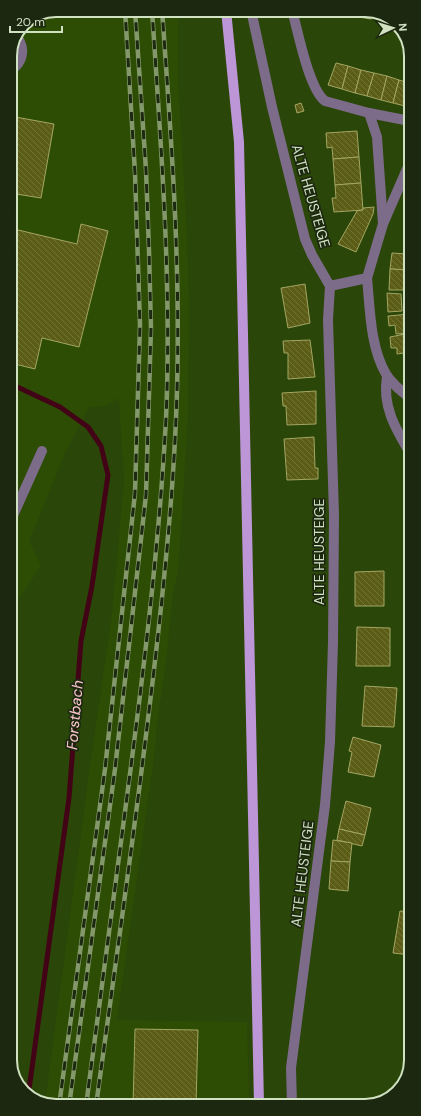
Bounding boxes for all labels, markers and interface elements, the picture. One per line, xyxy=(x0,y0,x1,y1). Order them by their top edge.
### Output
scale bar xyxy=(10,8,62,34)
north arrow xyxy=(373,8,413,48)
text: 20 m xyxy=(16,14,45,30)
text: N xyxy=(396,23,410,32)
street label: ALTE HEUSTEIGE xyxy=(288,142,334,250)
street label: ALTE HEUSTEIGE xyxy=(310,499,328,605)
water label: Forstbach xyxy=(62,679,88,751)
street label: ALTE HEUSTEIGE xyxy=(287,820,317,928)

